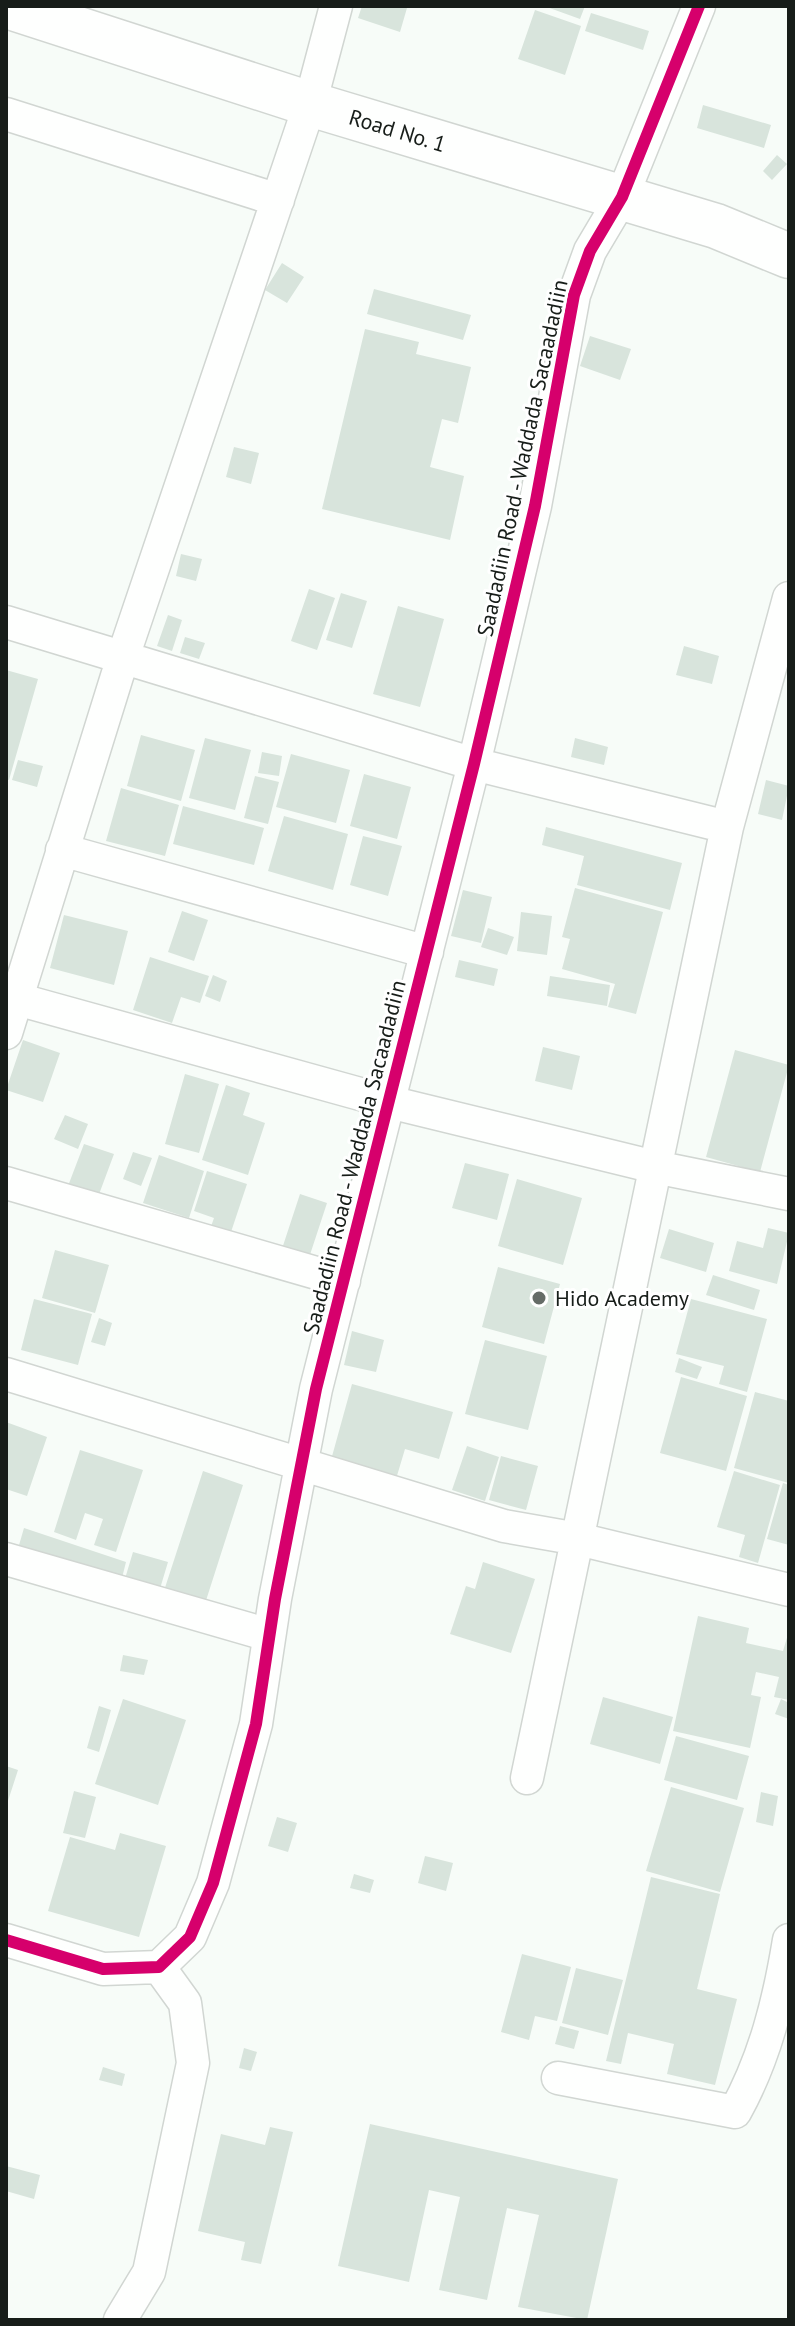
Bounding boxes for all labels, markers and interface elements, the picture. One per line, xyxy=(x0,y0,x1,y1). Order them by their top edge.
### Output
street label: Road No. 1 xyxy=(346,103,449,158)
street label: Saadadiin Road - Waddada Sacaadadiin xyxy=(470,277,574,639)
street label: Saadadiin Road - Waddada Sacaadadiin xyxy=(296,977,412,1337)
place label: Hido Academy xyxy=(555,1284,690,1312)
marker: Hido Academy xyxy=(530,1289,548,1307)

